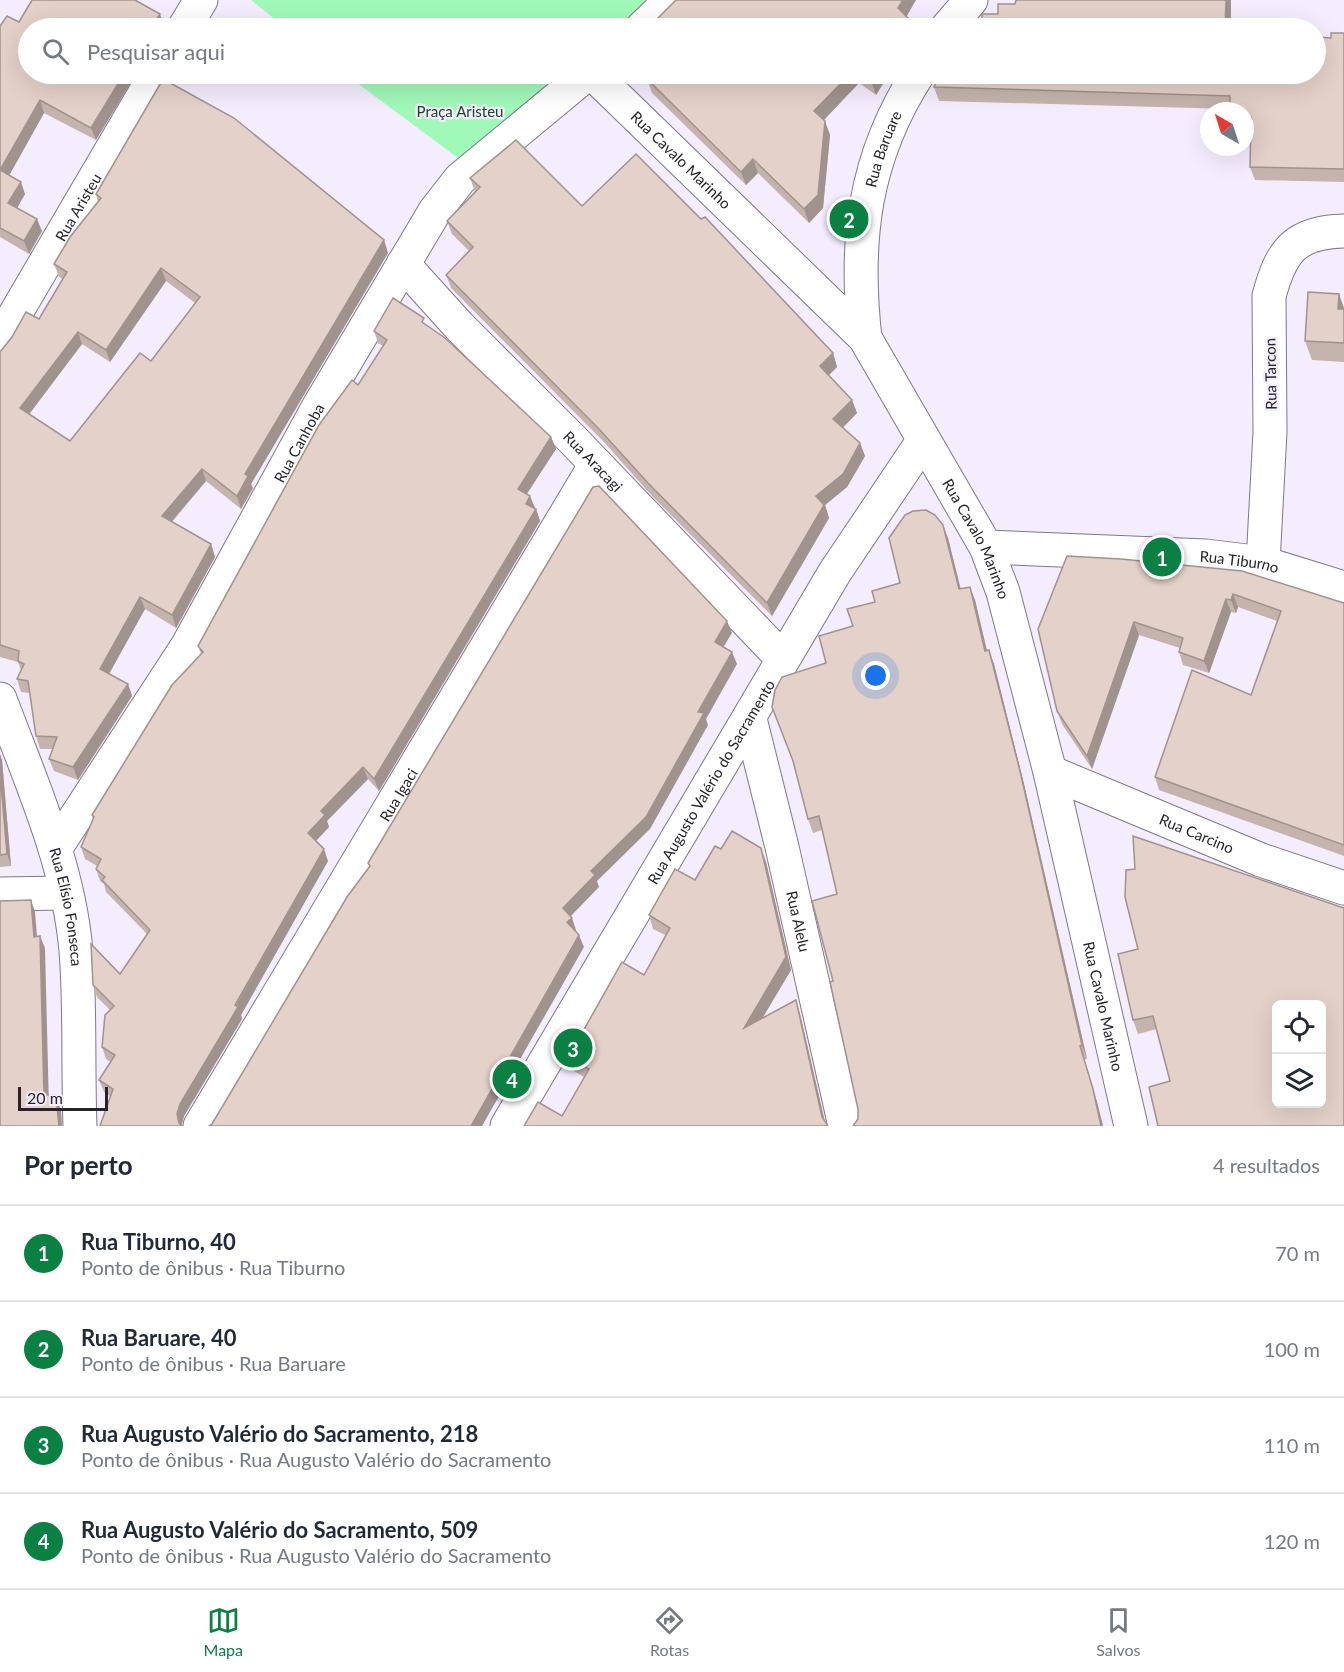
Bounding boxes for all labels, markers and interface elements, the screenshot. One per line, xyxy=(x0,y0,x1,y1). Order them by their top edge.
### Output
search box xyxy=(18,18,1326,84)
icon: search xyxy=(39,35,72,68)
text: Pesquisar aqui xyxy=(87,38,225,65)
park label: Praça Aristeu xyxy=(417,102,503,120)
north arrow xyxy=(1200,102,1254,156)
street label: Rua Cavalo Marinho xyxy=(627,107,735,212)
street label: Rua Baruare xyxy=(861,108,905,189)
street label: Rua Aristeu xyxy=(51,170,105,244)
pin: 2 xyxy=(830,196,868,242)
street label: Rua Tarcon xyxy=(1260,338,1280,410)
street label: Rua Canhoba xyxy=(270,400,328,486)
street label: Rua Aracagi xyxy=(560,427,626,495)
street label: Rua Cavalo Marinho xyxy=(939,475,1013,601)
pin: 1 xyxy=(1142,534,1182,580)
street label: Rua Tiburno xyxy=(1200,547,1281,576)
your location xyxy=(861,661,890,690)
street label: Rua Augusto Valério do Sacramento xyxy=(643,676,778,887)
street label: Rua Igaci xyxy=(375,765,421,825)
street label: Rua Carcino xyxy=(1157,810,1237,857)
street label: Rua Elísio Fonseca xyxy=(46,845,86,967)
street label: Rua Alelu xyxy=(783,889,814,953)
street label: Rua Cavalo Marinho xyxy=(1080,940,1127,1073)
map controls xyxy=(1272,1000,1326,1108)
button: locate xyxy=(1272,1000,1326,1054)
pin: 3 xyxy=(554,1026,592,1070)
button: layers xyxy=(1272,1054,1326,1108)
pin: 4 xyxy=(492,1056,532,1102)
scale bar xyxy=(18,1084,108,1112)
text: 20 m xyxy=(27,1088,63,1107)
text: Por perto xyxy=(24,1149,133,1181)
text: 4 resultados xyxy=(1213,1153,1320,1177)
text: Rua Tiburno, 40 xyxy=(81,1228,236,1255)
text: 1 xyxy=(38,1241,49,1265)
text: 70 m xyxy=(1275,1241,1320,1265)
text: Ponto de ônibus · Rua Tiburno xyxy=(81,1255,345,1279)
text: Rua Baruare, 40 xyxy=(81,1324,237,1351)
text: 2 xyxy=(38,1337,49,1361)
text: 100 m xyxy=(1264,1337,1320,1361)
text: Ponto de ônibus · Rua Baruare xyxy=(81,1351,346,1375)
text: Rua Augusto Valério do Sacramento, 218 xyxy=(81,1420,478,1447)
text: 3 xyxy=(38,1433,49,1457)
text: 110 m xyxy=(1264,1433,1320,1457)
text: Ponto de ônibus · Rua Augusto Valério do Sacramento xyxy=(81,1447,551,1471)
text: Rua Augusto Valério do Sacramento, 509 xyxy=(81,1516,478,1543)
text: 4 xyxy=(38,1529,49,1553)
text: 120 m xyxy=(1264,1529,1320,1553)
text: Ponto de ônibus · Rua Augusto Valério do Sacramento xyxy=(81,1543,551,1567)
tab: Mapa xyxy=(204,1604,243,1659)
tab: Rotas xyxy=(650,1604,689,1659)
tab: Salvos xyxy=(1096,1604,1140,1659)

